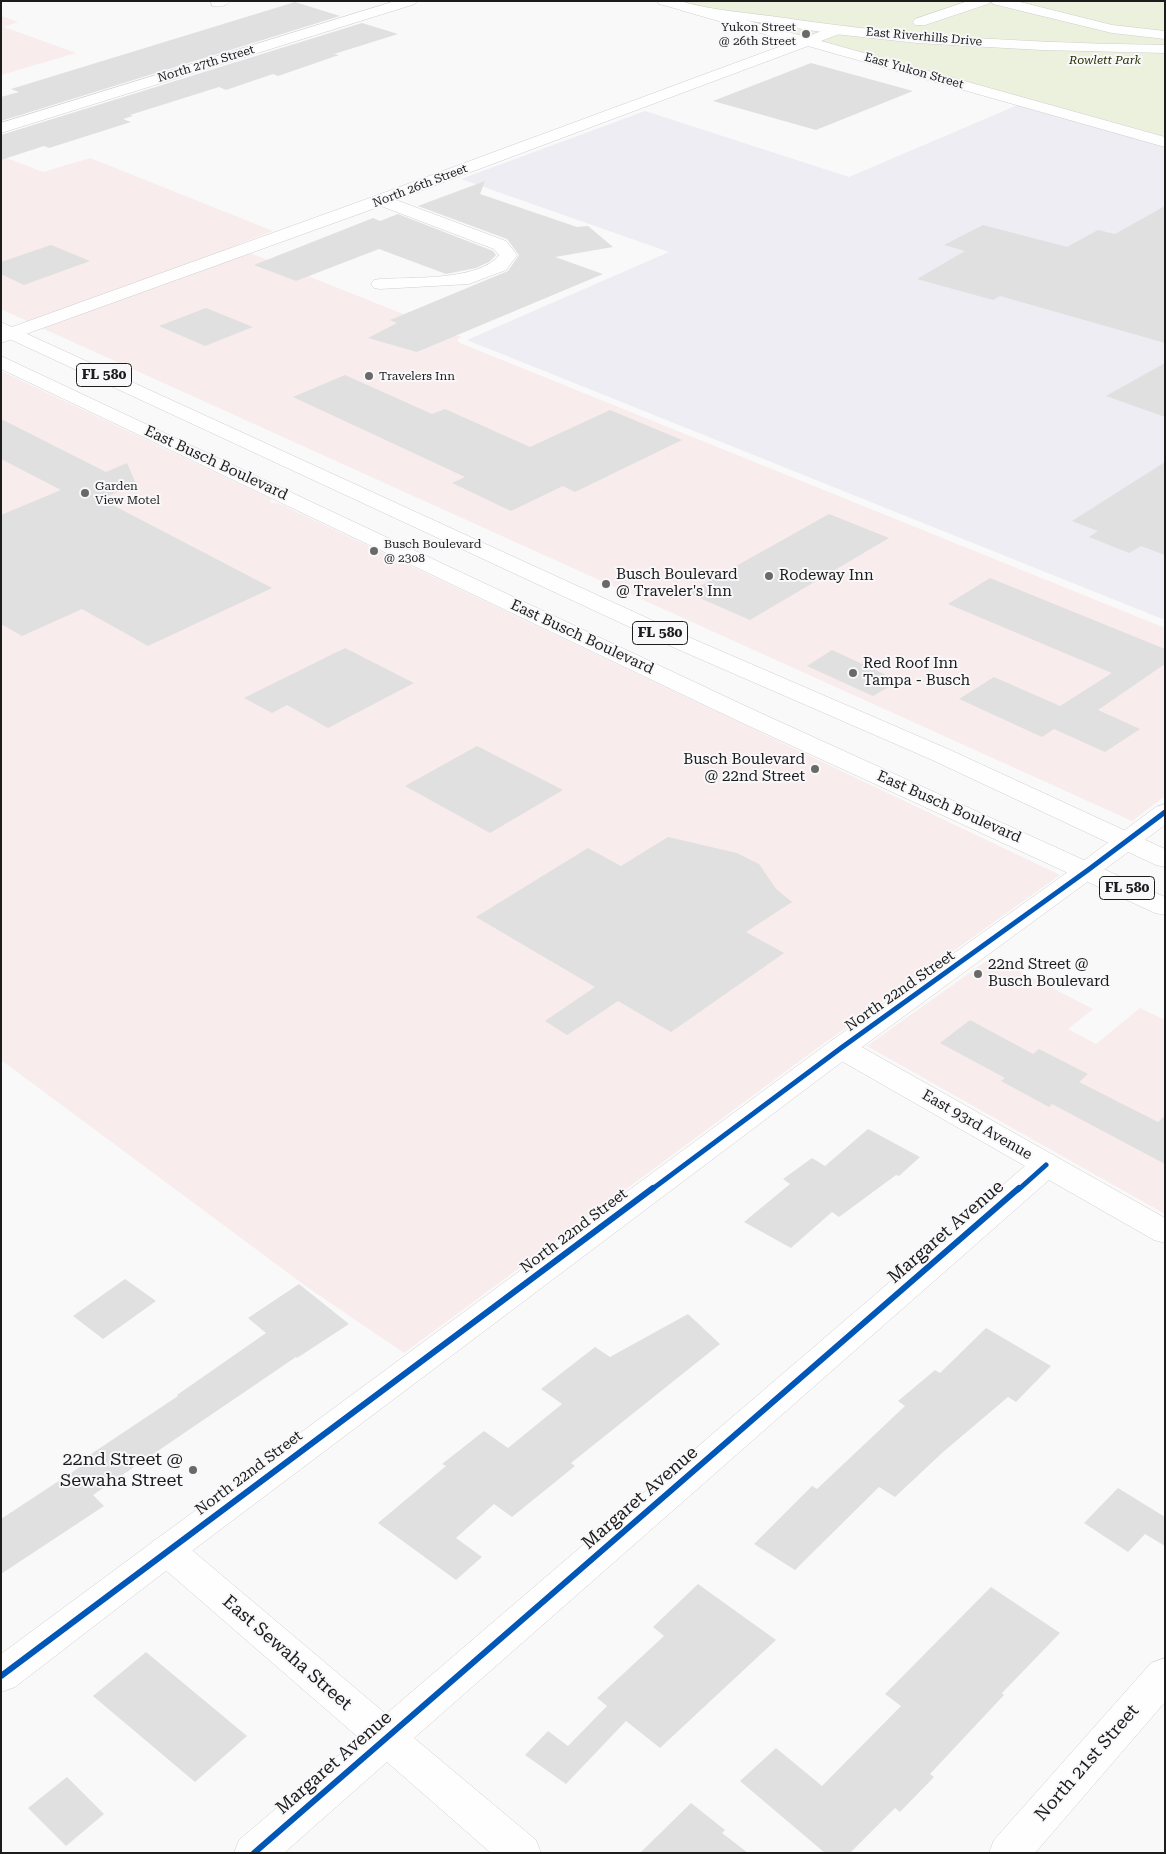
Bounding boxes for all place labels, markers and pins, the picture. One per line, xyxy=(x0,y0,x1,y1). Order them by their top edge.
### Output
place label: Yukon Street @ 26th Street xyxy=(719,20,796,48)
marker: Yukon Street @ 26th Street xyxy=(800,28,812,40)
place label: Travelers Inn xyxy=(379,369,455,383)
marker: Travelers Inn xyxy=(363,370,375,382)
place label: Garden View Motel xyxy=(95,479,160,507)
marker: Garden View Motel xyxy=(79,487,91,499)
place label: Busch Boulevard @ 2308 xyxy=(384,537,481,565)
marker: Busch Boulevard @ 2308 xyxy=(368,545,380,557)
place label: Busch Boulevard @ Traveler's Inn xyxy=(616,566,738,601)
place label: Rodeway Inn xyxy=(779,567,874,585)
marker: Rodeway Inn xyxy=(763,570,775,582)
marker: Busch Boulevard @ Traveler's Inn xyxy=(600,578,612,590)
place label: Red Roof Inn Tampa - Busch xyxy=(863,655,970,690)
marker: Red Roof Inn Tampa - Busch xyxy=(847,667,859,679)
place label: Busch Boulevard @ 22nd Street xyxy=(683,751,805,786)
marker: Busch Boulevard @ 22nd Street xyxy=(809,763,821,775)
place label: 22nd Street @ Busch Boulevard xyxy=(988,956,1110,991)
marker: 22nd Street @ Busch Boulevard xyxy=(972,968,984,980)
place label: 22nd Street @ Sewaha Street xyxy=(60,1449,183,1492)
marker: 22nd Street @ Sewaha Street xyxy=(187,1464,199,1476)

